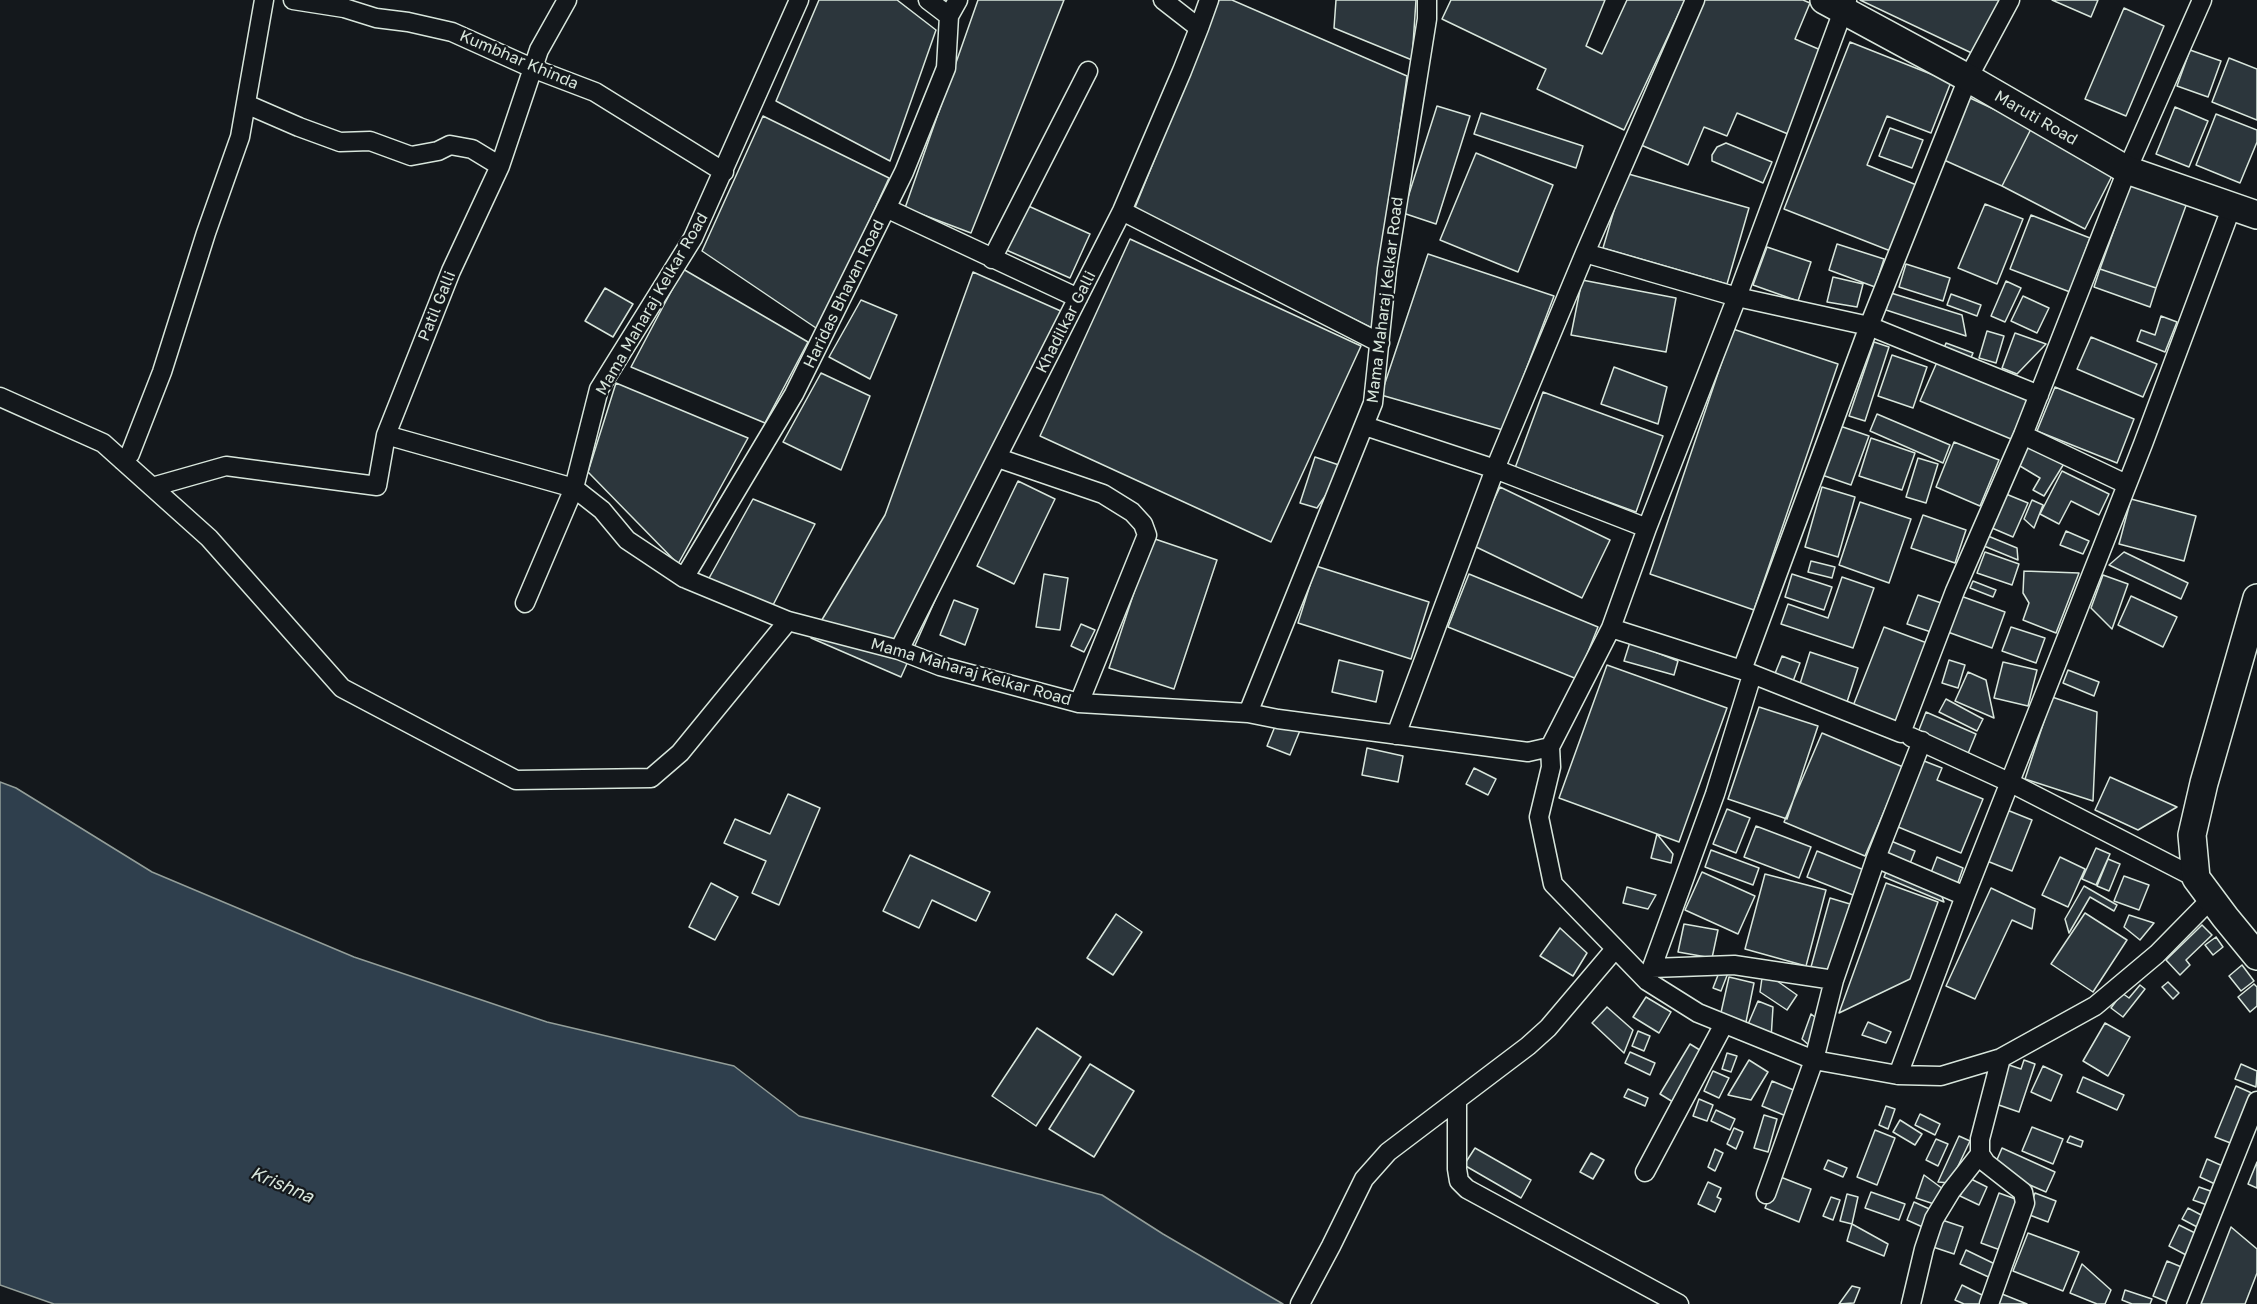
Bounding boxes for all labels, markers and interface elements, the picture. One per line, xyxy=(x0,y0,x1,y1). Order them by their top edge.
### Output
street label: Kumbhar Khinda xyxy=(457,26,581,94)
street label: Maruti Road xyxy=(1991,87,2081,149)
street label: Mama Maharaj Kelkar Road xyxy=(1363,196,1407,404)
street label: Mama Maharaj Kelkar Road xyxy=(592,209,712,399)
street label: Haridas Bhavan Road xyxy=(800,217,888,371)
street label: Patil Galli xyxy=(414,268,460,344)
street label: Khadilkar Galli xyxy=(1032,268,1100,376)
street label: Mama Maharaj Kelkar Road xyxy=(869,634,1073,710)
water label: Krishna xyxy=(247,1162,317,1208)

